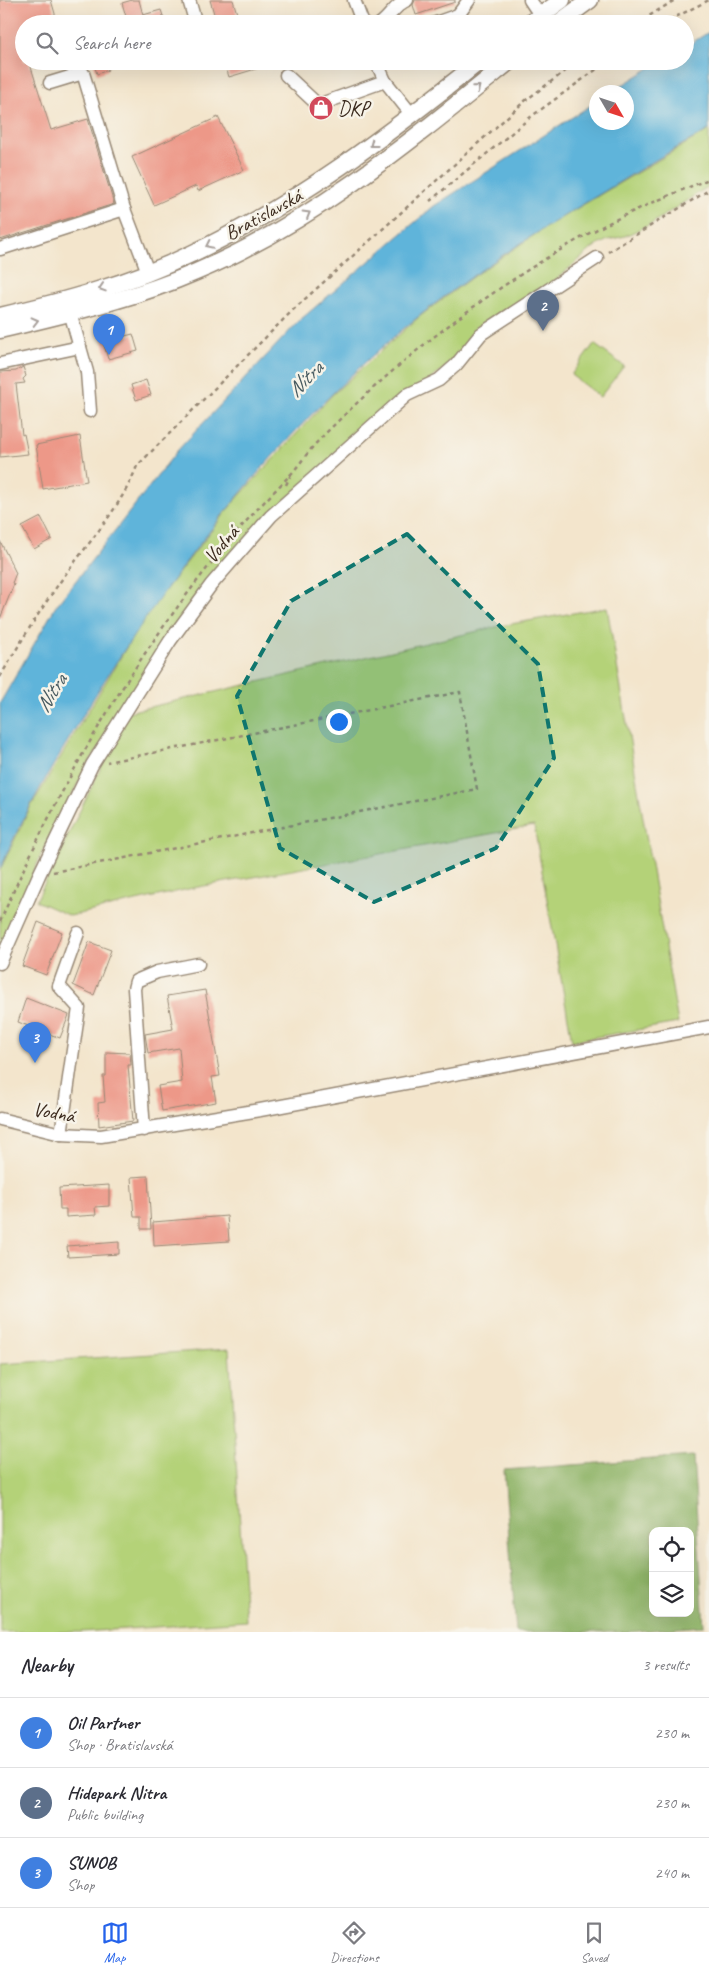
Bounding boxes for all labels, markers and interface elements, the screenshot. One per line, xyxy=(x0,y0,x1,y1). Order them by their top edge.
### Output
search box xyxy=(15,15,694,70)
icon: search xyxy=(33,29,61,57)
text: Search here xyxy=(73,31,150,55)
one-way arrow xyxy=(471,85,480,94)
north arrow xyxy=(589,85,634,130)
shop icon: DKP xyxy=(308,95,334,121)
place label: DKP xyxy=(338,96,371,121)
one-way arrow xyxy=(370,139,379,147)
street label: Bratislavská xyxy=(220,182,308,246)
one-way arrow xyxy=(302,211,311,220)
one-way arrow xyxy=(205,239,214,249)
one-way arrow xyxy=(99,282,107,292)
pin: 2 xyxy=(527,290,559,331)
pin: 1 xyxy=(93,314,125,355)
one-way arrow xyxy=(30,317,38,327)
water label: Nitra xyxy=(282,354,330,402)
street label: Vodná xyxy=(198,519,246,568)
water label: Nitra xyxy=(29,667,74,717)
your location xyxy=(326,709,352,735)
pin: 3 xyxy=(19,1022,51,1063)
street label: Vodná xyxy=(31,1097,79,1129)
map controls xyxy=(649,1527,694,1617)
button: locate xyxy=(649,1527,694,1572)
button: layers xyxy=(649,1572,694,1617)
text: Nearby xyxy=(20,1652,73,1678)
text: 3 results xyxy=(642,1655,689,1675)
text: Oil Partner xyxy=(67,1711,139,1735)
text: 1 xyxy=(32,1723,40,1743)
text: 230 m xyxy=(655,1723,689,1743)
text: Shop · Bratislavská xyxy=(67,1735,173,1755)
text: Hidepark Nitra xyxy=(67,1781,166,1805)
text: 2 xyxy=(32,1793,40,1813)
text: 230 m xyxy=(655,1793,689,1813)
text: Public building xyxy=(67,1805,143,1825)
text: SUNOB xyxy=(67,1851,116,1875)
text: 3 xyxy=(32,1863,40,1883)
text: 240 m xyxy=(655,1863,689,1883)
text: Shop xyxy=(67,1875,94,1895)
tab: Map xyxy=(101,1919,129,1966)
tab: Directions xyxy=(330,1919,379,1966)
tab: Saved xyxy=(580,1919,608,1966)

